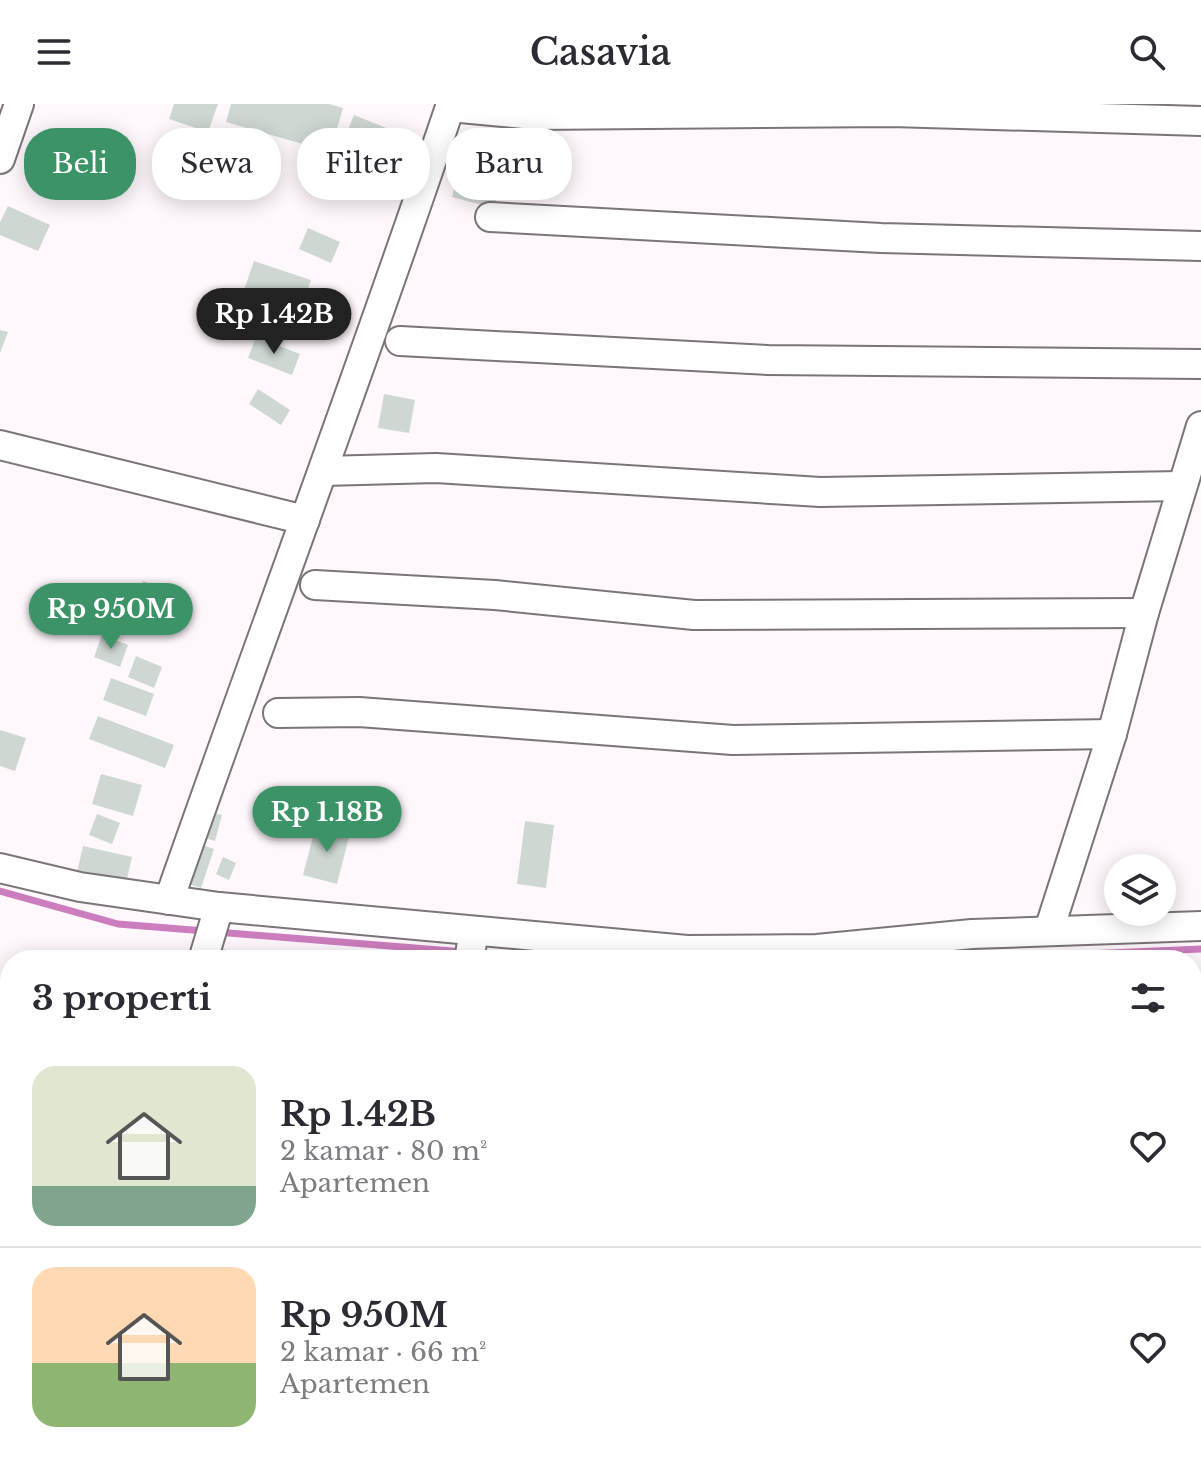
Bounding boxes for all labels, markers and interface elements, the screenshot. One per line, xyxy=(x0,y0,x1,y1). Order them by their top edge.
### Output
icon: menu xyxy=(32,30,76,74)
text: Casavia xyxy=(530,30,671,75)
icon: search xyxy=(1125,30,1169,74)
chip: Beli xyxy=(24,128,136,200)
chip: Sewa xyxy=(152,128,281,200)
chip: Filter xyxy=(297,128,430,200)
chip: Baru xyxy=(446,128,572,200)
pin: Rp 1.42B xyxy=(191,288,357,356)
text: Rp 1.42B xyxy=(214,298,334,330)
pin: Rp 950M xyxy=(37,583,185,651)
text: Rp 950M xyxy=(47,593,175,625)
pin: Rp 1.18B xyxy=(244,786,410,854)
text: Rp 1.18B xyxy=(271,796,383,828)
map controls xyxy=(1104,854,1176,926)
button: layers xyxy=(1104,854,1176,926)
icon: filters xyxy=(1126,976,1170,1020)
text: 3 properti xyxy=(32,977,211,1019)
text: Rp 1.42B xyxy=(280,1093,436,1135)
icon: home xyxy=(96,1098,192,1194)
icon: heart xyxy=(1126,1124,1170,1168)
text: 2 kamar · 80 m² xyxy=(280,1135,487,1167)
text: Apartemen xyxy=(280,1167,430,1199)
text: Rp 950M xyxy=(280,1294,448,1336)
icon: home xyxy=(96,1299,192,1395)
icon: heart xyxy=(1126,1325,1170,1369)
text: 2 kamar · 66 m² xyxy=(280,1336,486,1368)
text: Apartemen xyxy=(280,1368,430,1400)

